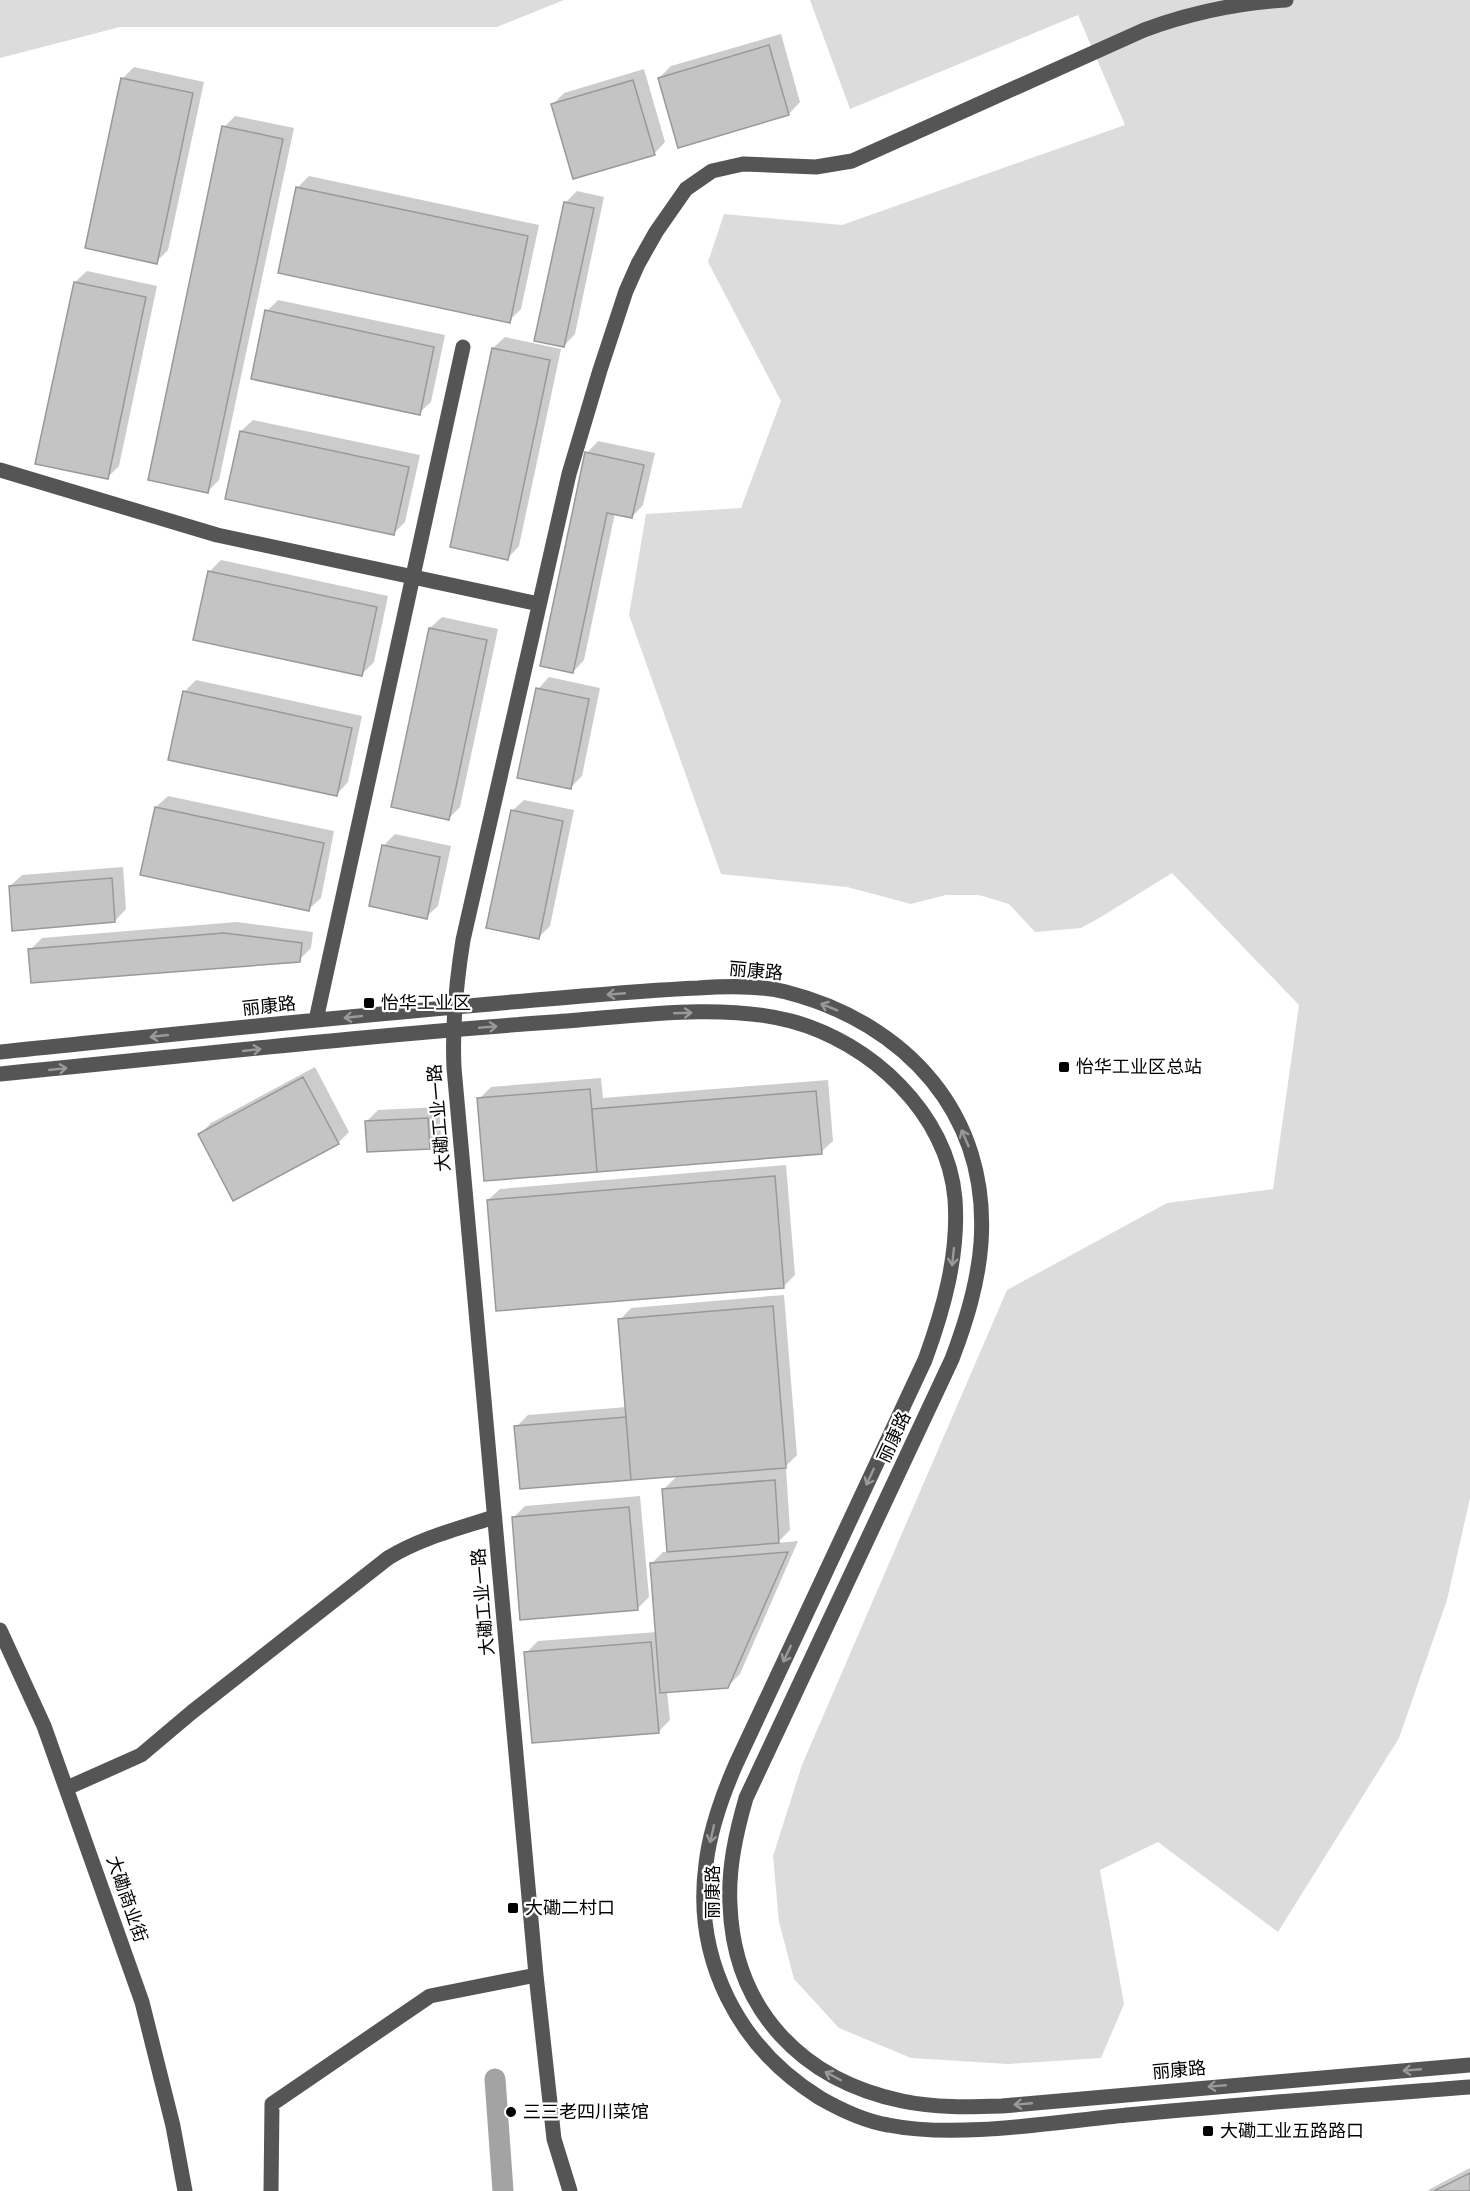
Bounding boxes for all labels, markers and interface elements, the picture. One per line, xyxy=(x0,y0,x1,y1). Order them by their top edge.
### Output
street label: 丽康路 xyxy=(728,958,784,984)
one-way arrow xyxy=(606,988,626,999)
street label: 丽康路 xyxy=(241,992,297,1020)
place label: 怡华工业区 xyxy=(381,992,471,1014)
marker: 怡华工业区 xyxy=(362,996,376,1010)
one-way arrow xyxy=(820,1001,838,1012)
one-way arrow xyxy=(672,1008,692,1019)
one-way arrow xyxy=(344,1012,364,1023)
one-way arrow xyxy=(478,1021,498,1032)
one-way arrow xyxy=(150,1031,170,1042)
one-way arrow xyxy=(242,1044,262,1055)
place label: 怡华工业区总站 xyxy=(1076,1056,1202,1078)
marker: 怡华工业区总站 xyxy=(1057,1060,1071,1074)
one-way arrow xyxy=(48,1063,68,1074)
street label: 大磡工业一路 xyxy=(423,1063,455,1173)
one-way arrow xyxy=(959,1129,970,1148)
one-way arrow xyxy=(947,1246,958,1266)
street label: 丽康路 xyxy=(873,1408,915,1466)
one-way arrow xyxy=(863,1468,875,1486)
street label: 大磡工业一路 xyxy=(467,1547,499,1657)
one-way arrow xyxy=(781,1645,793,1663)
one-way arrow xyxy=(705,1824,717,1843)
street label: 大磡商业街 xyxy=(102,1853,152,1945)
street label: 丽康路 xyxy=(702,1865,724,1919)
place label: 大磡二村口 xyxy=(525,1897,615,1919)
marker: 大磡二村口 xyxy=(506,1901,520,1915)
street label: 丽康路 xyxy=(1151,2057,1207,2083)
one-way arrow xyxy=(1402,2065,1422,2076)
one-way arrow xyxy=(825,2070,843,2081)
one-way arrow xyxy=(1208,2081,1228,2092)
one-way arrow xyxy=(1014,2099,1034,2110)
place label: 三三老四川菜馆 xyxy=(523,2101,649,2123)
marker: 三三老四川菜馆 xyxy=(504,2105,518,2119)
place label: 大磡工业五路路口 xyxy=(1220,2120,1364,2142)
marker: 大磡工业五路路口 xyxy=(1201,2124,1215,2138)

